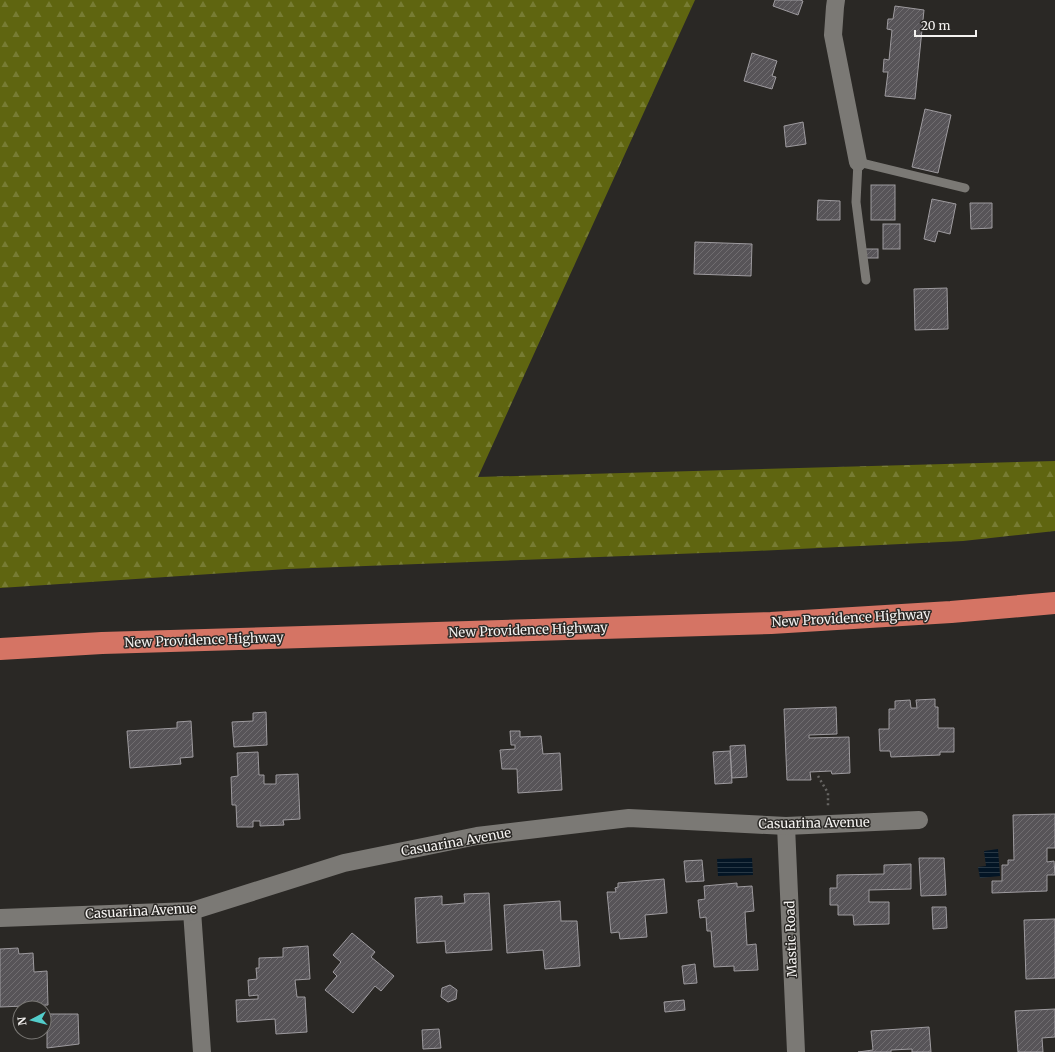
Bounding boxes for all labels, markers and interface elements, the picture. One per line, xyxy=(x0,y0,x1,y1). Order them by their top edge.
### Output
scale bar xyxy=(915,12,976,38)
text: 20 m xyxy=(921,18,950,33)
street label: New Providence Highway xyxy=(771,605,931,631)
street label: New Providence Highway xyxy=(448,619,608,641)
street label: New Providence Highway xyxy=(124,629,284,651)
street label: Casuarina Avenue xyxy=(758,814,870,832)
street label: Casuarina Avenue xyxy=(400,824,513,860)
street label: Casuarina Avenue xyxy=(85,900,197,922)
street label: Mastic Road xyxy=(781,900,801,978)
north arrow xyxy=(12,1000,52,1040)
text: N xyxy=(15,1016,30,1026)

